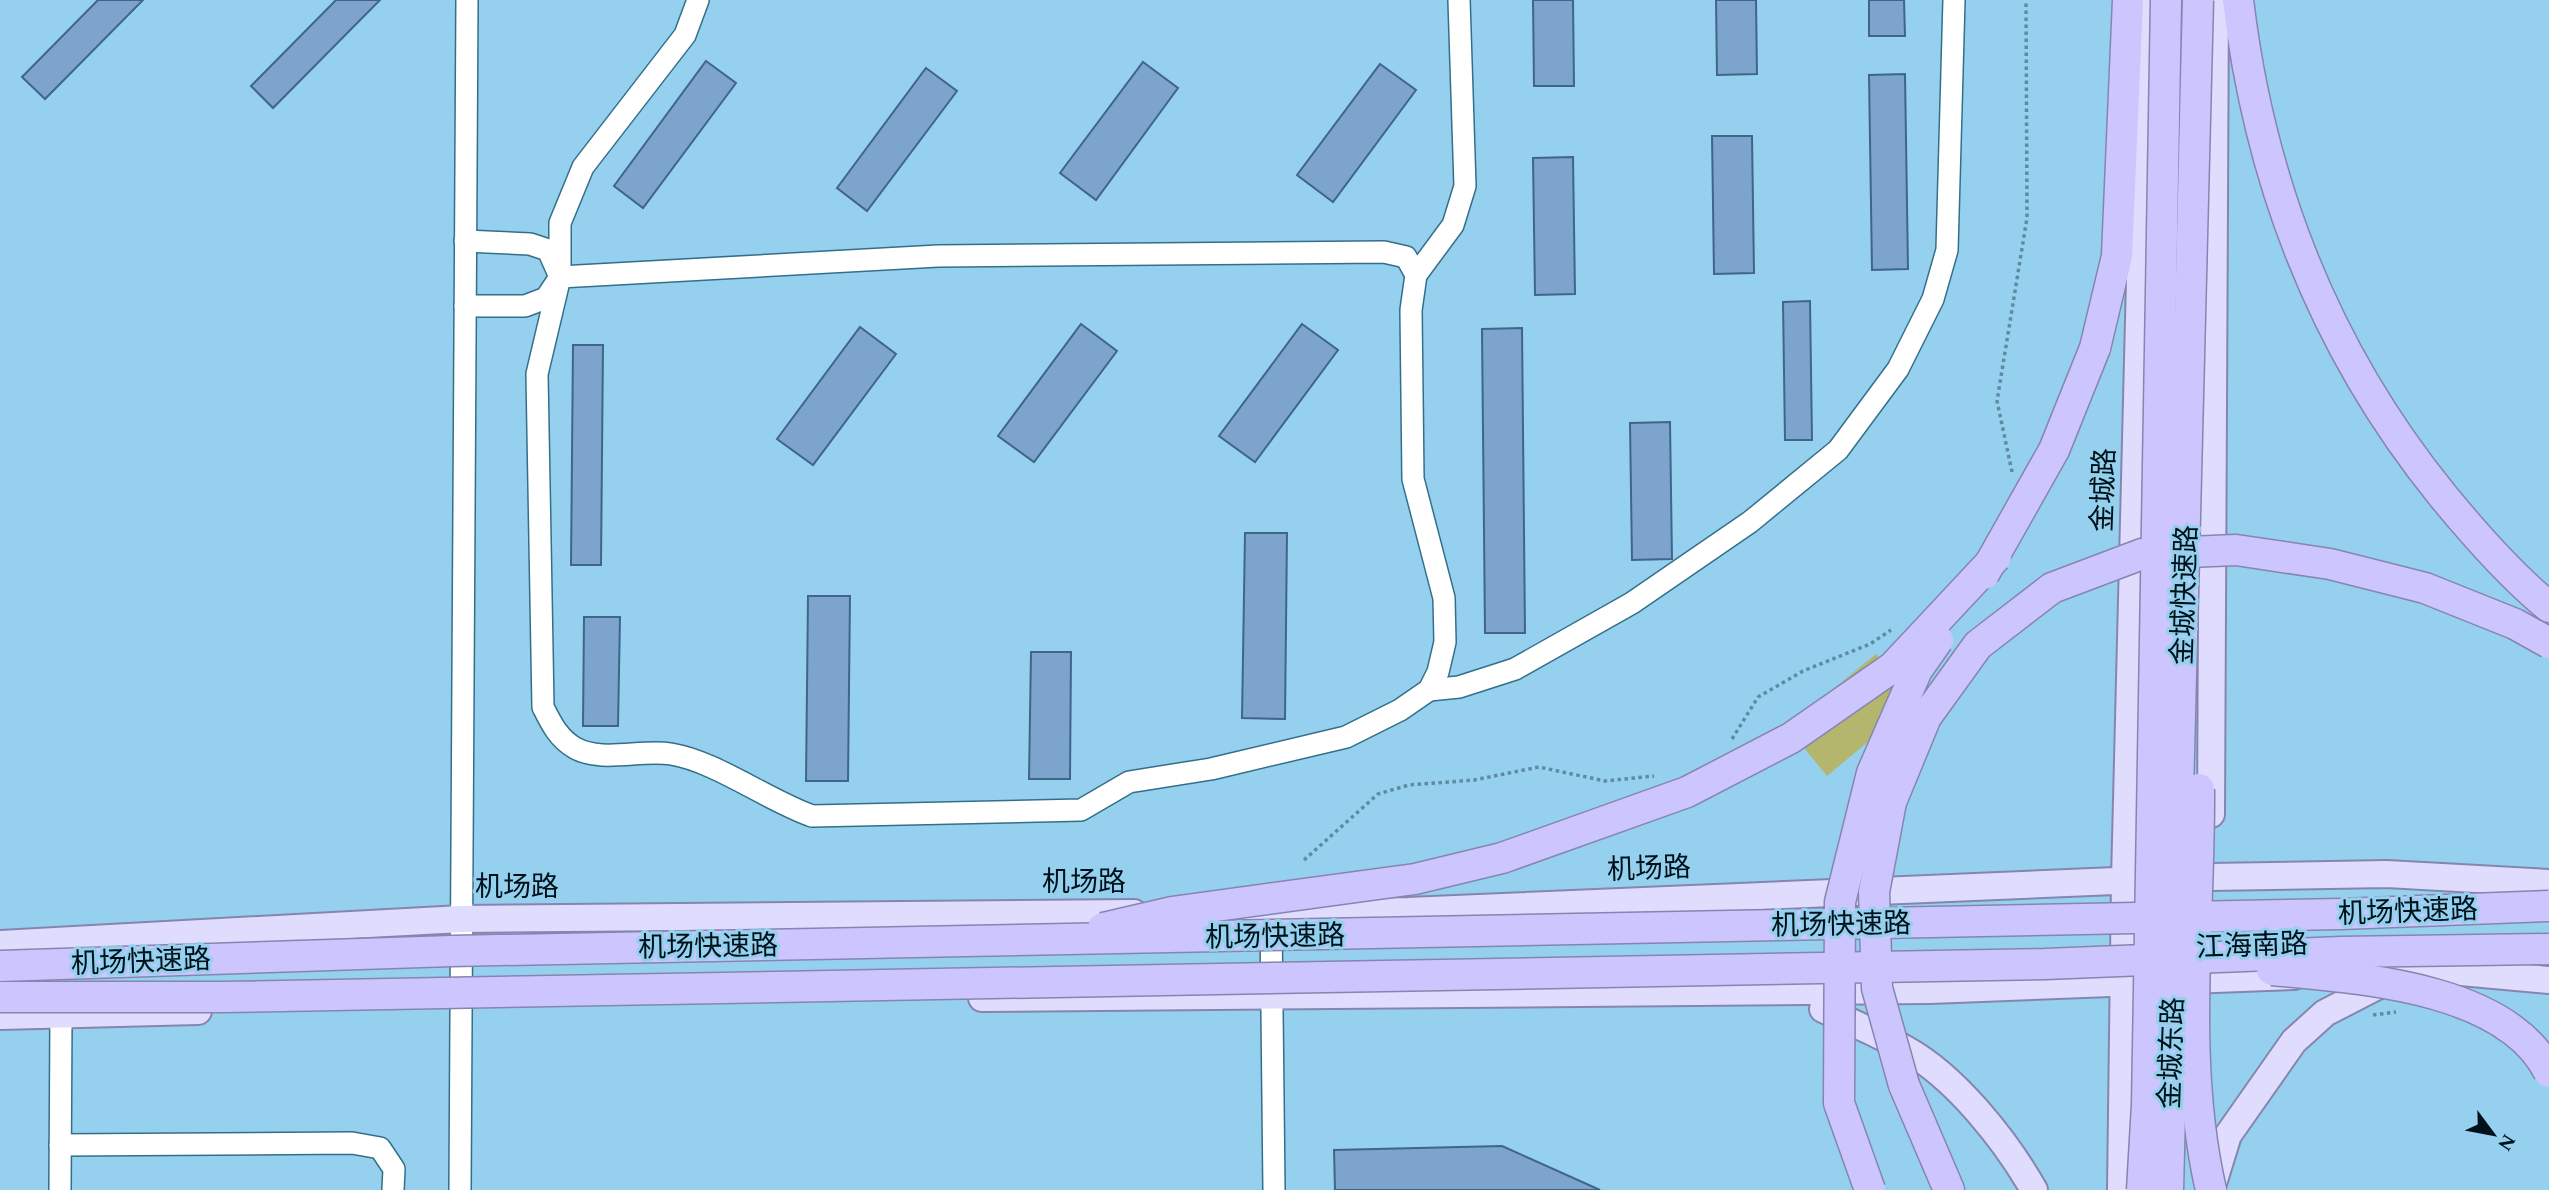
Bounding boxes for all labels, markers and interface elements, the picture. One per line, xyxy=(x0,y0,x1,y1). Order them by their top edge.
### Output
street label: 金城路 xyxy=(2081,447,2127,533)
street label: 金城快速路 xyxy=(2161,524,2209,666)
street label: 机场路 xyxy=(1606,846,1692,892)
street label: 机场路 xyxy=(1042,861,1126,904)
street label: 机场路 xyxy=(475,866,559,909)
street label: 机场快速路 xyxy=(2337,888,2479,936)
street label: 机场快速路 xyxy=(1771,902,1911,948)
street label: 机场快速路 xyxy=(1205,914,1345,960)
street label: 江海南路 xyxy=(2195,923,2309,969)
street label: 机场快速路 xyxy=(638,924,778,970)
street label: 机场快速路 xyxy=(70,938,212,986)
street label: 金城东路 xyxy=(2149,996,2195,1110)
north arrow xyxy=(2458,1099,2528,1169)
text: N xyxy=(2490,1128,2523,1156)

